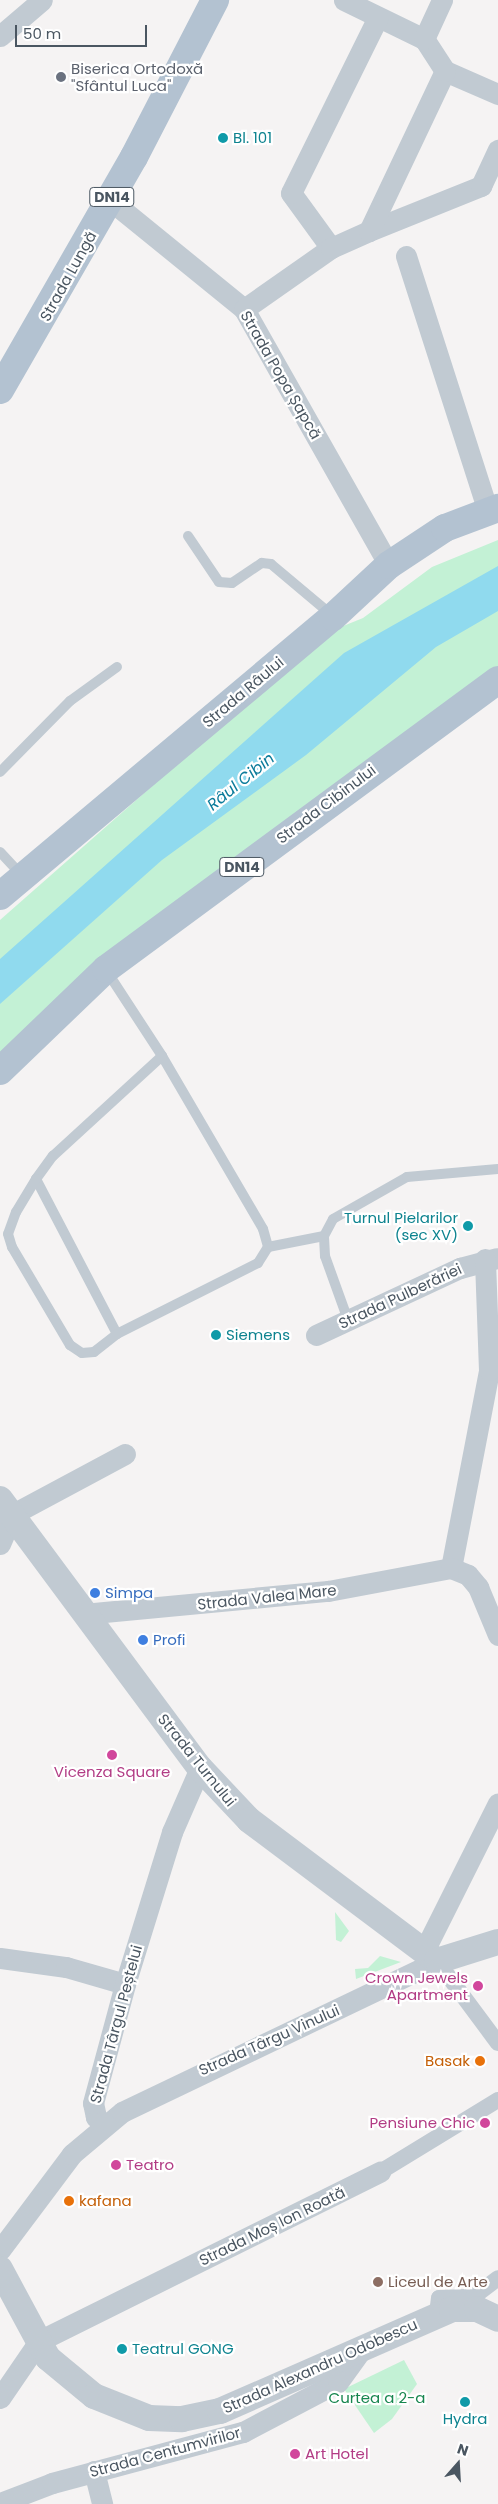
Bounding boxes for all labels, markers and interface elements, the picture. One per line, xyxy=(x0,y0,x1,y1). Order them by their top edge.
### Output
scale bar xyxy=(18,15,150,47)
text: 50 m xyxy=(23,23,61,44)
place label: Biserica Ortodoxă "Sfântul Luca" xyxy=(71,59,203,94)
marker: Biserica Ortodoxă "Sfântul Luca" xyxy=(55,71,67,83)
place label: Bl. 101 xyxy=(233,129,272,147)
marker: Bl. 101 xyxy=(217,132,229,144)
road number: DN14 xyxy=(88,186,136,208)
street label: Strada Lungă xyxy=(36,228,100,324)
street label: Strada Popa Șapcă xyxy=(237,308,325,442)
street label: Strada Râului xyxy=(199,653,287,731)
water label: Râul Cibin xyxy=(204,749,278,815)
street label: Strada Cibinului xyxy=(273,761,379,847)
road number: DN14 xyxy=(218,856,266,879)
place label: Turnul Pielarilor (sec XV) xyxy=(344,1208,458,1243)
marker: Turnul Pielarilor (sec XV) xyxy=(462,1220,474,1232)
street label: Strada Pulberăriei xyxy=(336,1260,464,1332)
place label: Siemens xyxy=(226,1326,290,1344)
marker: Siemens xyxy=(210,1329,222,1341)
street label: Strada Valea Mare xyxy=(197,1581,337,1613)
place label: Simpa xyxy=(105,1584,153,1602)
marker: Simpa xyxy=(89,1587,101,1599)
place label: Profi xyxy=(153,1631,186,1649)
marker: Profi xyxy=(137,1634,149,1646)
street label: Strada Turnului xyxy=(154,1710,240,1810)
marker: Vicenza Square xyxy=(106,1749,118,1761)
place label: Vicenza Square xyxy=(54,1763,170,1781)
street label: Strada Târgul Peștelui xyxy=(86,1943,146,2105)
place label: Crown Jewels Apartment xyxy=(365,1968,468,2003)
marker: Crown Jewels Apartment xyxy=(472,1980,484,1992)
street label: Strada Târgu Vinului xyxy=(196,2001,342,2079)
place label: Basak xyxy=(425,2052,470,2070)
marker: Basak xyxy=(474,2055,486,2067)
place label: Pensiune Chic xyxy=(369,2114,475,2132)
marker: Pensiune Chic xyxy=(479,2117,491,2129)
place label: Teatro xyxy=(126,2156,174,2174)
marker: Teatro xyxy=(110,2159,122,2171)
street label: Strada Moș Ion Roată xyxy=(196,2183,348,2269)
place label: kafana xyxy=(79,2192,132,2210)
marker: kafana xyxy=(63,2195,75,2207)
place label: Liceul de Arte xyxy=(388,2273,488,2291)
marker: Liceul de Arte xyxy=(372,2276,384,2288)
street label: Strada Alexandru Odobescu xyxy=(220,2315,420,2417)
place label: Teatrul GONG xyxy=(132,2340,234,2358)
marker: Teatrul GONG xyxy=(116,2343,128,2355)
park label: Curtea a 2-a xyxy=(329,2389,425,2407)
marker: Hydra xyxy=(459,2396,471,2408)
place label: Hydra xyxy=(443,2410,487,2428)
street label: Strada Centumvirilor xyxy=(88,2423,242,2481)
north arrow xyxy=(433,2439,483,2489)
text: N xyxy=(455,2439,471,2461)
place label: Art Hotel xyxy=(305,2445,369,2463)
marker: Art Hotel xyxy=(289,2448,301,2460)

